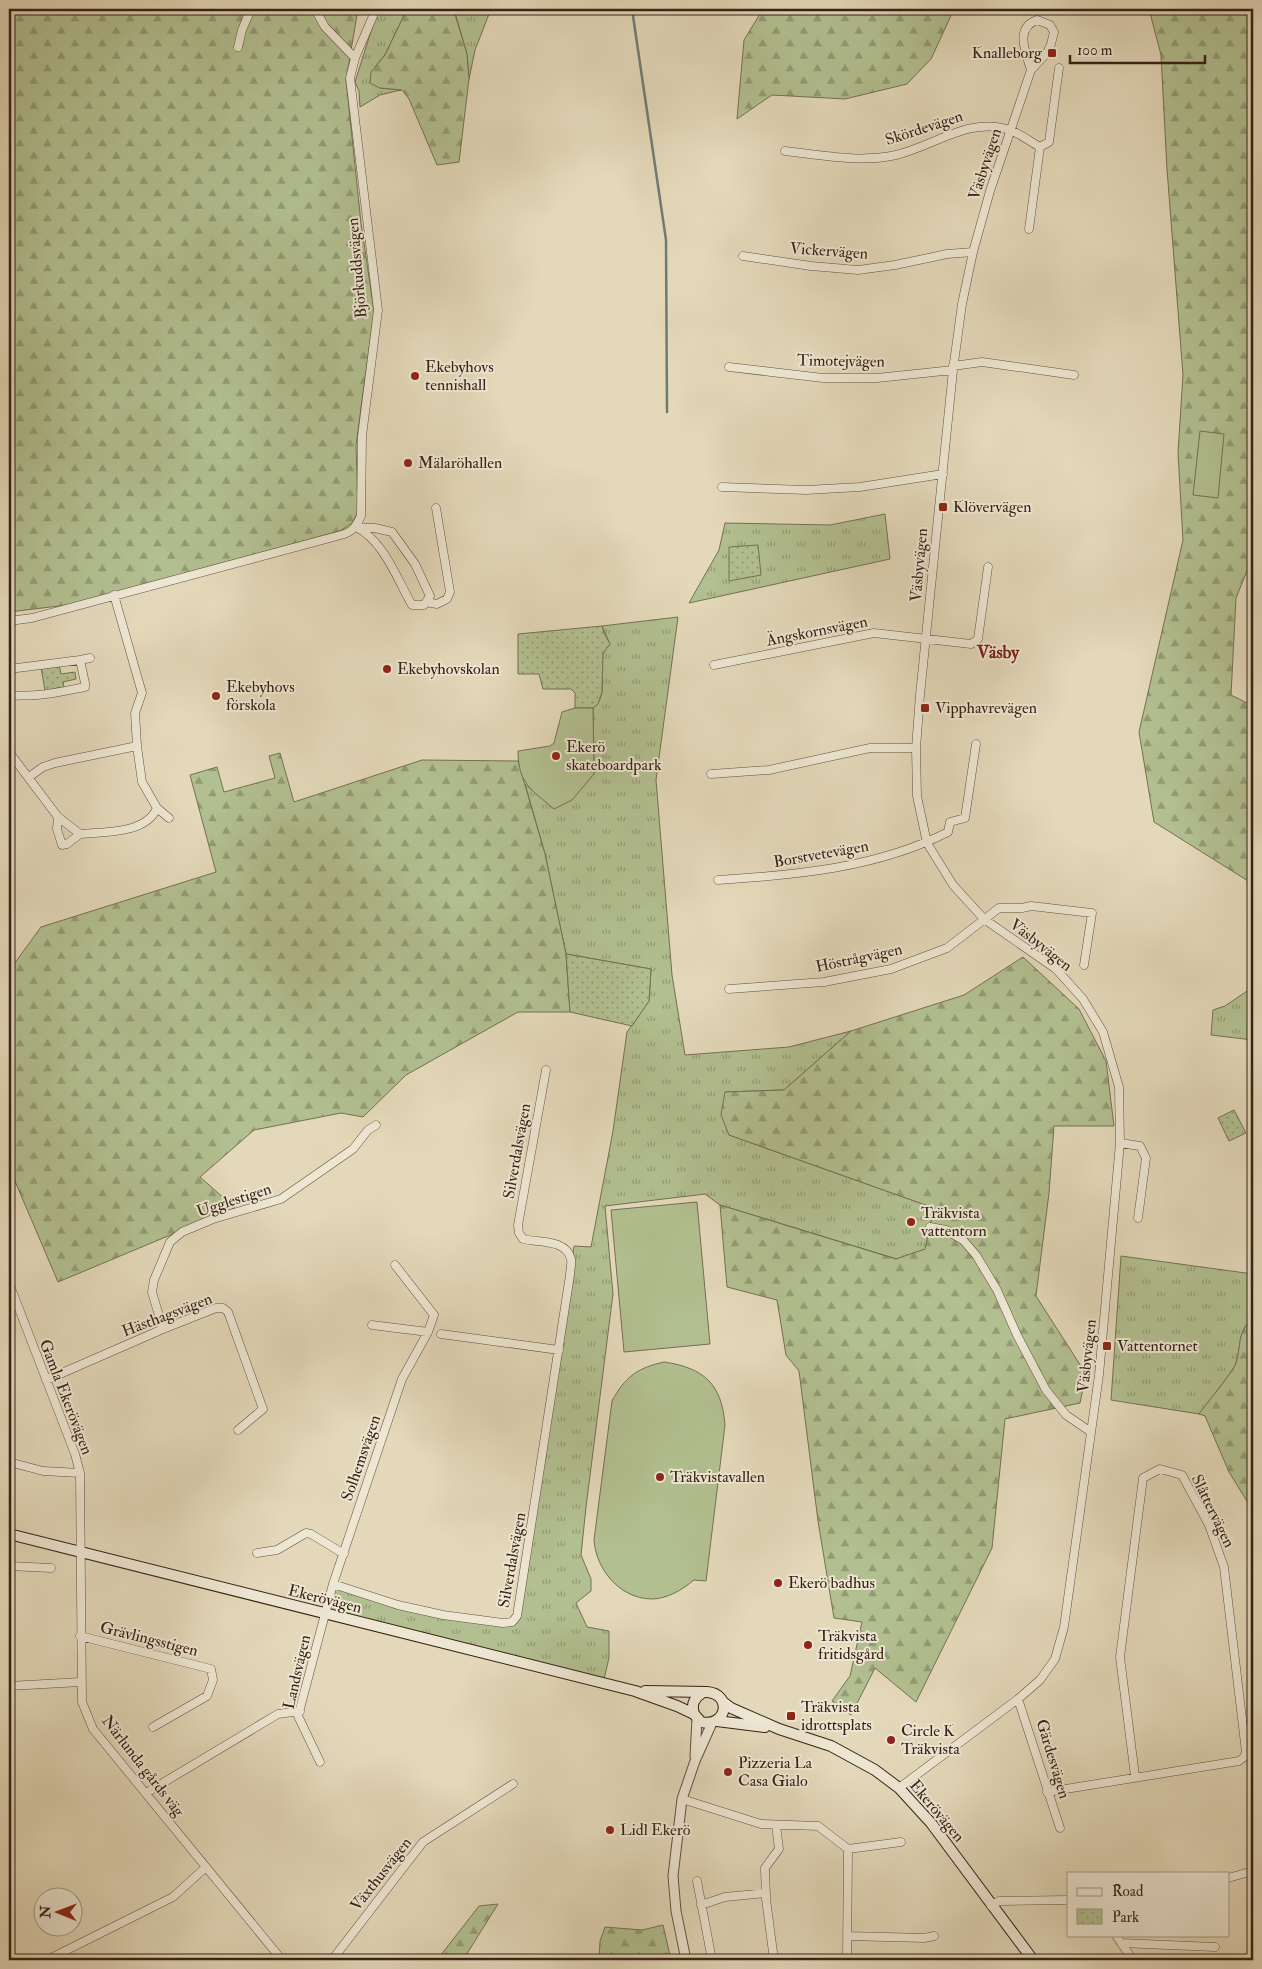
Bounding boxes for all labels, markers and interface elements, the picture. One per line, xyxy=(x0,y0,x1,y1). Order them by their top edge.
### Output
scale bar xyxy=(1070,32,1204,64)
text: 100 m xyxy=(1077,41,1113,60)
place label: Knalleborg xyxy=(972,43,1043,63)
marker: Knalleborg xyxy=(1046,47,1058,59)
street label: Skördevägen xyxy=(883,106,965,150)
street label: Väsbyvägen xyxy=(964,126,1006,202)
street label: Björkuddsvägen xyxy=(343,217,371,319)
street label: Vickervägen xyxy=(789,238,869,264)
street label: Timotejvägen xyxy=(797,350,885,372)
place label: Ekebyhovs tennishall xyxy=(425,357,494,395)
marker: Ekebyhovs tennishall xyxy=(409,370,421,382)
place label: Mälaröhallen xyxy=(418,453,502,473)
marker: Mälaröhallen xyxy=(402,457,414,469)
place label: Klövervägen xyxy=(953,497,1032,517)
marker: Klövervägen xyxy=(937,501,949,513)
street label: Väsbyvägen xyxy=(906,527,932,603)
street label: Ängskornsvägen xyxy=(764,611,869,651)
district label: Väsby xyxy=(976,641,1020,664)
place label: Ekebyhovskolan xyxy=(397,659,500,679)
marker: Ekebyhovskolan xyxy=(381,663,393,675)
place label: Ekebyhovs förskola xyxy=(226,677,295,715)
marker: Ekebyhovs förskola xyxy=(210,690,222,702)
place label: Vipphavrevägen xyxy=(935,698,1037,719)
marker: Vipphavrevägen xyxy=(919,702,931,714)
place label: Ekerö skateboardpark xyxy=(566,737,662,776)
marker: Ekerö skateboardpark xyxy=(550,750,562,762)
street label: Borstvetevägen xyxy=(772,836,870,872)
street label: Väsbyvägen xyxy=(1006,914,1076,976)
street label: Höstrågvägen xyxy=(814,939,904,977)
street label: Silverdalsvägen xyxy=(499,1102,535,1200)
street label: Ugglestigen xyxy=(194,1179,274,1221)
place label: Träkvista vattentorn xyxy=(920,1203,987,1241)
marker: Träkvista vattentorn xyxy=(905,1216,917,1228)
street label: Hästhagsvägen xyxy=(119,1289,215,1341)
street label: Väsbyvägen xyxy=(1073,1318,1101,1394)
place label: Vattentornet xyxy=(1117,1336,1198,1356)
street label: Gamla Ekerövägen xyxy=(35,1337,97,1457)
marker: Vattentornet xyxy=(1101,1340,1113,1352)
street label: Solhemsvägen xyxy=(337,1412,385,1504)
place label: Träkvistavallen xyxy=(670,1467,765,1487)
marker: Träkvistavallen xyxy=(654,1471,666,1483)
street label: Slåttervägen xyxy=(1187,1471,1239,1551)
street label: Silverdalsvägen xyxy=(494,1511,530,1609)
place label: Ekerö badhus xyxy=(788,1573,875,1593)
marker: Ekerö badhus xyxy=(772,1577,784,1589)
street label: Ekerövägen xyxy=(286,1580,364,1618)
street label: Grävlingsstigen xyxy=(98,1617,200,1661)
place label: Träkvista fritidsgård xyxy=(818,1626,884,1664)
street label: Landsvägen xyxy=(279,1633,315,1711)
marker: Träkvista fritidsgård xyxy=(802,1639,814,1651)
place label: Träkvista idrottsplats xyxy=(801,1697,872,1736)
marker: Träkvista idrottsplats xyxy=(785,1710,797,1722)
street label: Närlunda gårds väg xyxy=(97,1711,189,1822)
street label: Gärdesvägen xyxy=(1031,1717,1075,1801)
place label: Circle K Träkvista xyxy=(901,1721,960,1759)
marker: Circle K Träkvista xyxy=(885,1734,897,1746)
place label: Pizzeria La Casa Gialo xyxy=(738,1753,812,1791)
marker: Pizzeria La Casa Gialo xyxy=(722,1766,734,1778)
street label: Ekerövägen xyxy=(905,1776,969,1846)
place label: Lidl Ekerö xyxy=(620,1820,691,1840)
marker: Lidl Ekerö xyxy=(604,1824,616,1836)
street label: Växthusvägen xyxy=(346,1833,416,1915)
legend xyxy=(1067,1872,1230,1936)
text: Road xyxy=(1112,1882,1144,1901)
north arrow xyxy=(32,1886,82,1936)
text: N xyxy=(37,1905,54,1919)
text: Park xyxy=(1112,1908,1139,1927)

